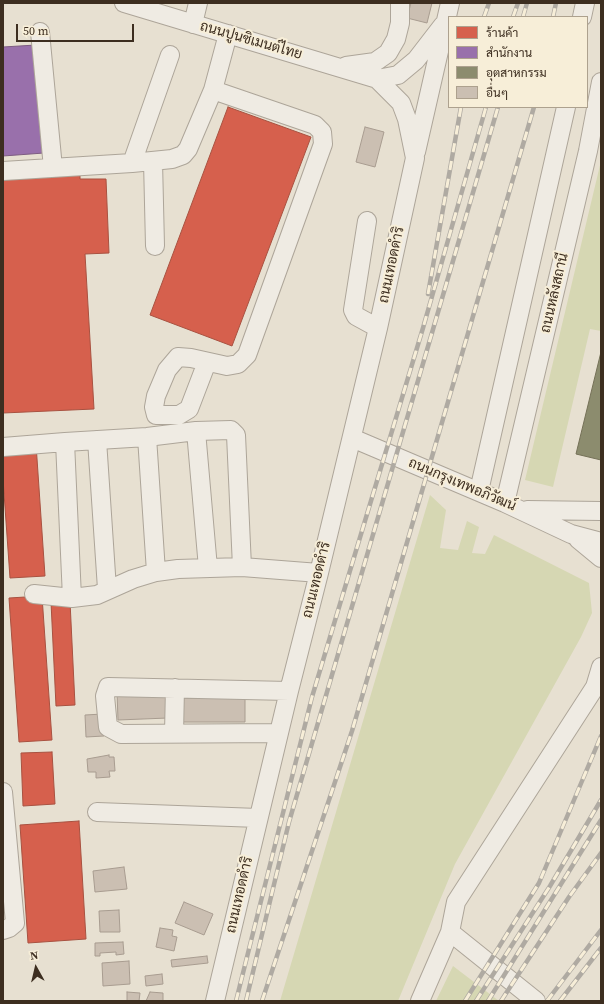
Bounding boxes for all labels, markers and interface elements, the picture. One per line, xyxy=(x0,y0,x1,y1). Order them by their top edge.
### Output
scale bar xyxy=(18,16,136,42)
legend xyxy=(448,16,588,108)
street label: ถนนปูนซิเมนต์ไทย xyxy=(198,18,304,64)
text: 50 m xyxy=(23,23,49,39)
text: ร้านค้า xyxy=(486,25,518,41)
text: สำนักงาน xyxy=(486,45,532,61)
text: อุตสาหกรรม xyxy=(486,65,547,81)
text: อื่นๆ xyxy=(486,85,508,101)
street label: ถนนเทอดดำริ xyxy=(376,225,408,305)
street label: ถนนหลังสถานี xyxy=(538,251,572,335)
street label: ถนนกรุงเทพอภิวัฒน์ xyxy=(406,455,518,515)
street label: ถนนเทอดดำริ xyxy=(299,540,335,620)
street label: ถนนเทอดดำริ xyxy=(223,855,257,935)
north arrow xyxy=(16,948,56,988)
text: N xyxy=(29,948,39,964)

